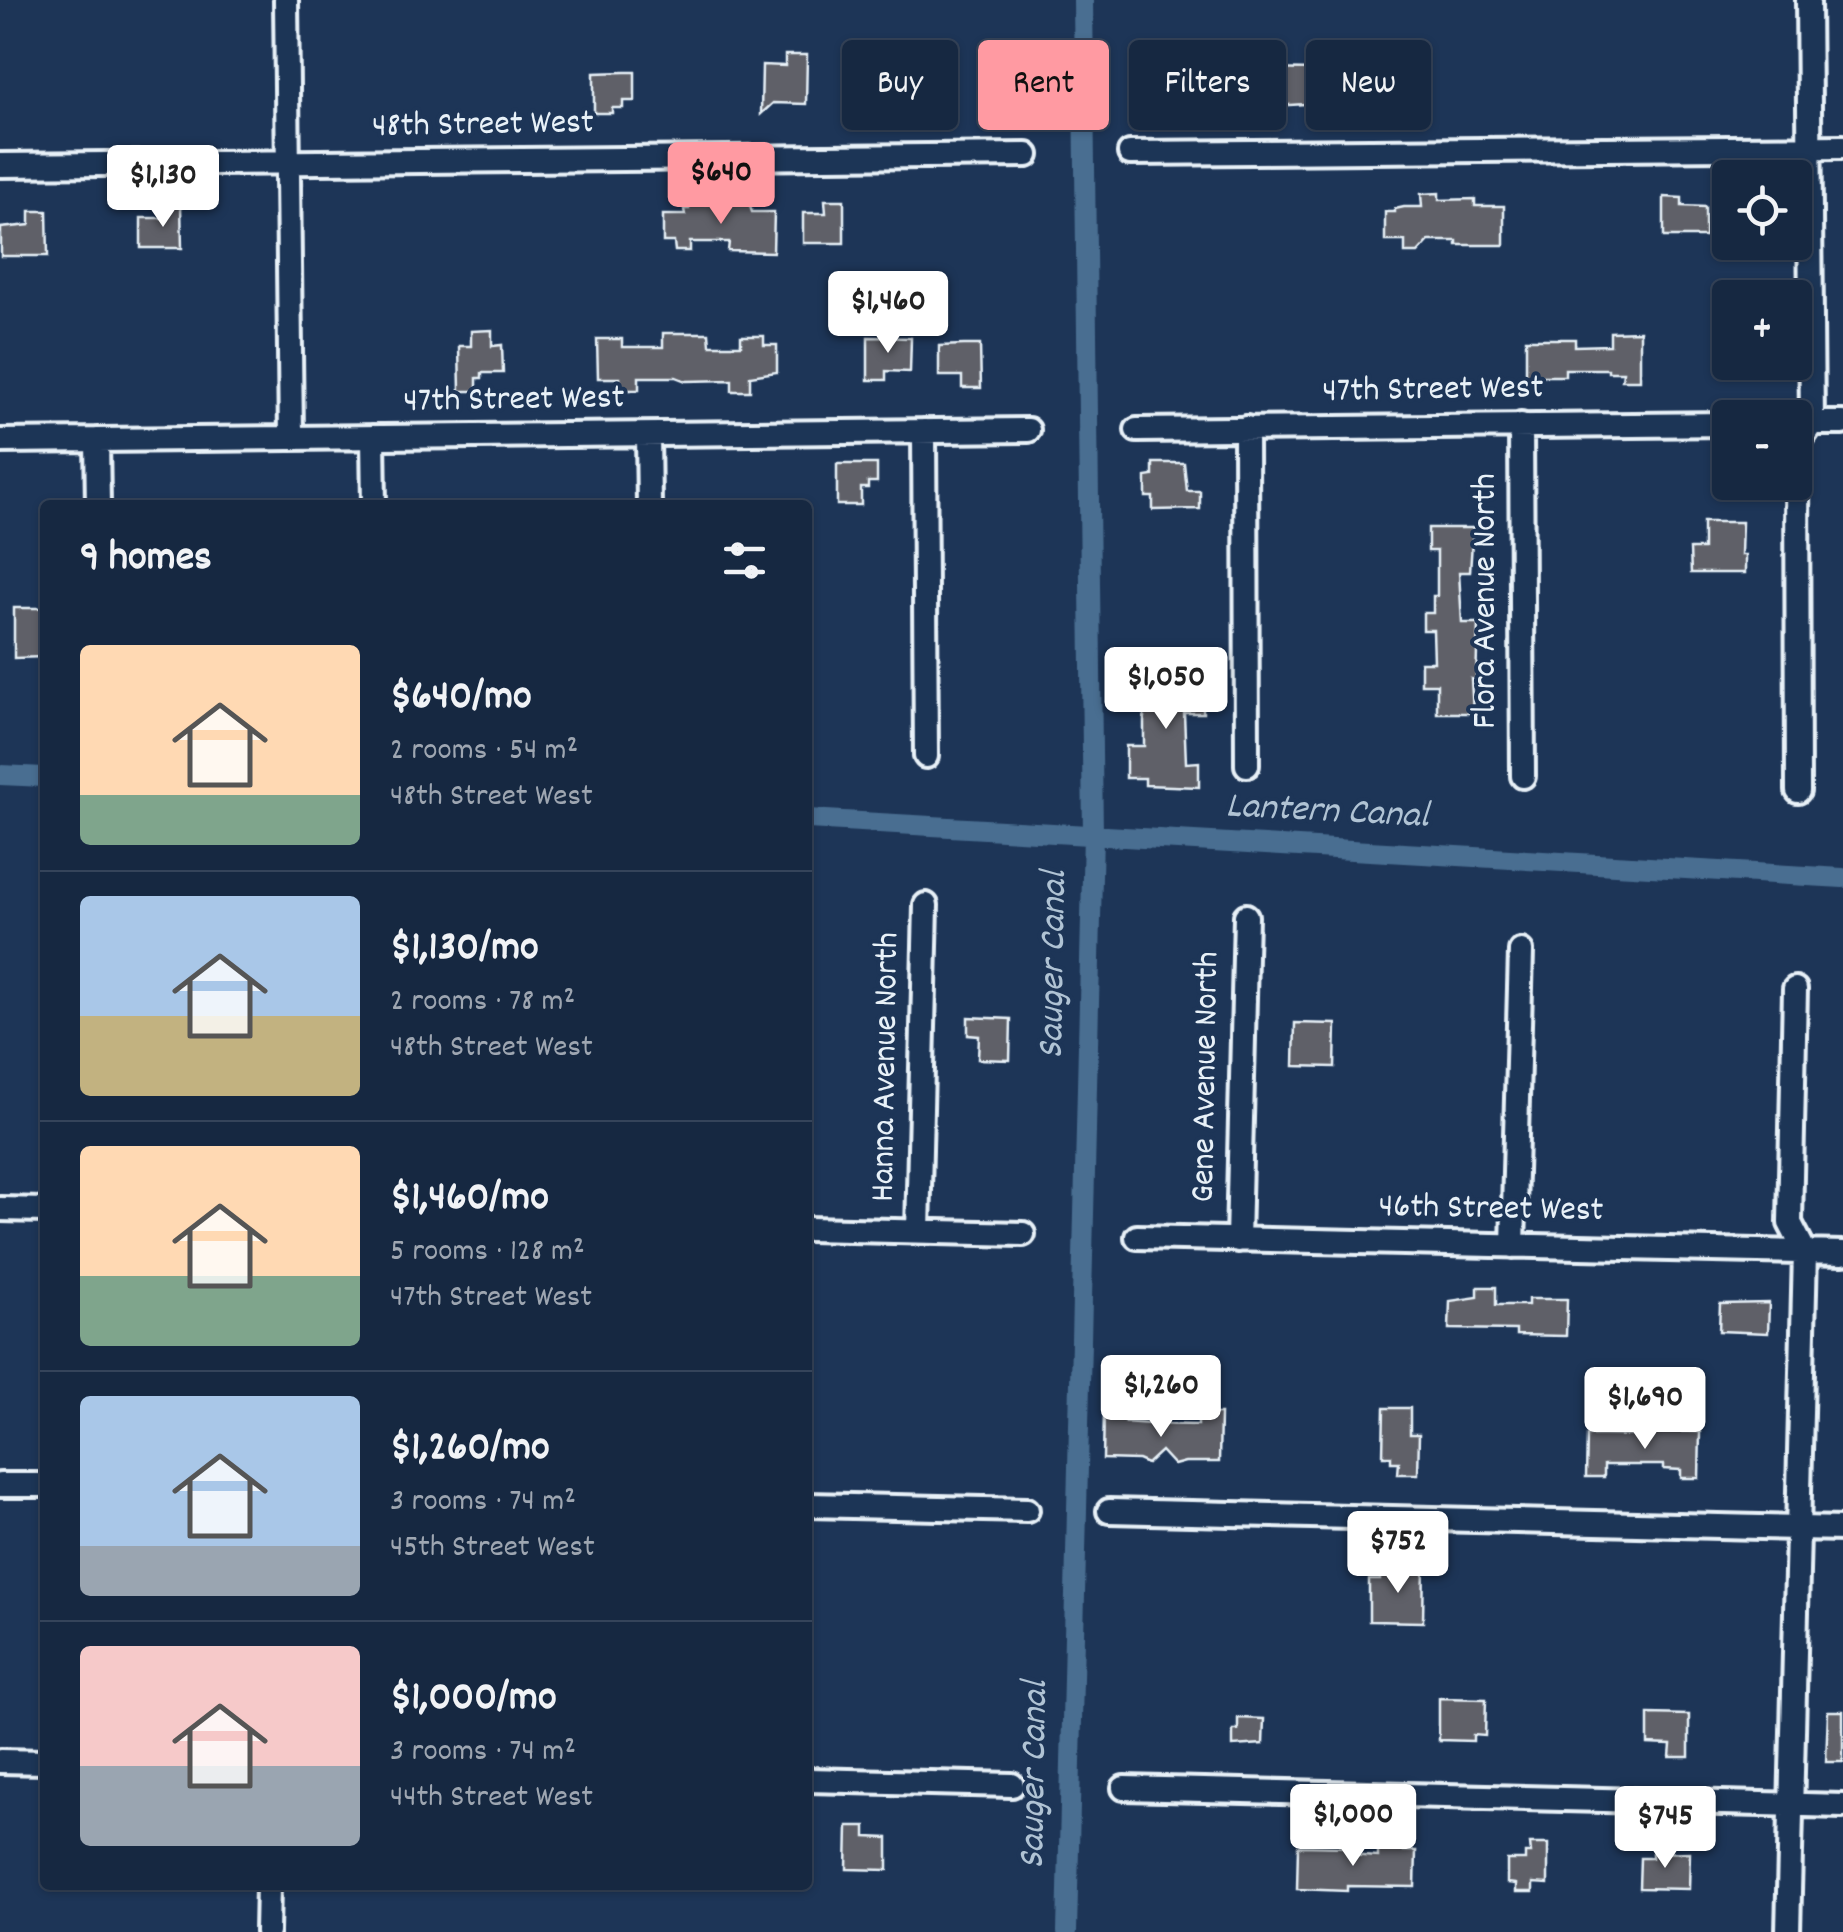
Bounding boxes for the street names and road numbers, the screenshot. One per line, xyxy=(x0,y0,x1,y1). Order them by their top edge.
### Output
street label: 48th Street West xyxy=(372,99,594,153)
street label: 47th Street West xyxy=(1322,364,1544,418)
street label: 47th Street West xyxy=(403,374,625,428)
street label: Flora Avenue North xyxy=(1462,473,1512,729)
street label: Hanna Avenue North xyxy=(860,932,914,1202)
street label: Gene Avenue North xyxy=(1180,951,1234,1203)
street label: 46th Street West xyxy=(1378,1183,1604,1237)

